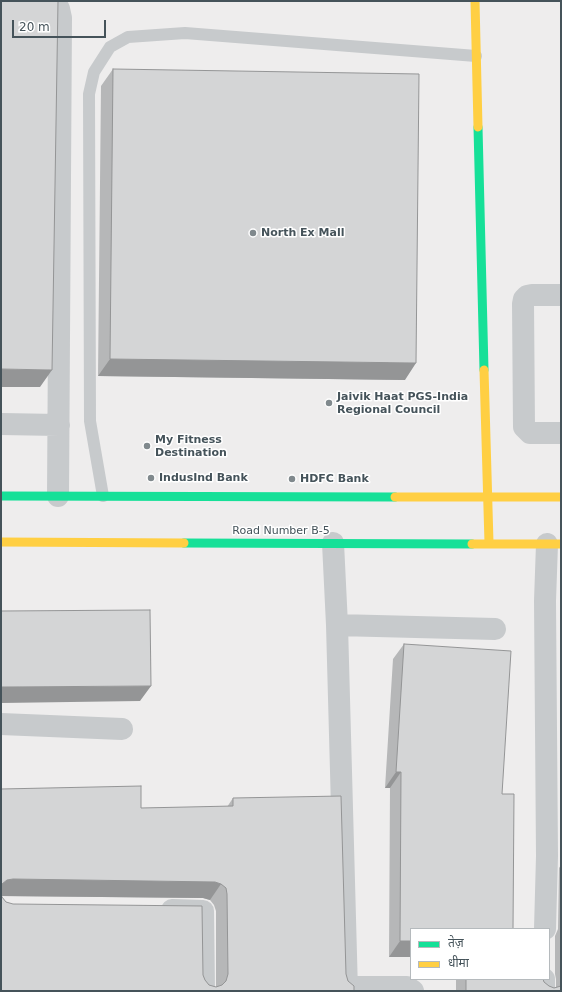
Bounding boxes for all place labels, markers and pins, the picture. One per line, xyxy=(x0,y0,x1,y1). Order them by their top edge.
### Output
place label: North Ex Mall xyxy=(261,226,344,240)
marker: North Ex Mall xyxy=(248,228,258,238)
place label: Jaivik Haat PGS-India Regional Council xyxy=(337,390,468,416)
marker: Jaivik Haat PGS-India Regional Council xyxy=(324,398,334,408)
place label: My Fitness Destination xyxy=(155,433,227,459)
marker: My Fitness Destination xyxy=(142,441,152,451)
place label: IndusInd Bank xyxy=(159,471,248,485)
place label: HDFC Bank xyxy=(300,472,369,486)
marker: IndusInd Bank xyxy=(146,473,156,483)
marker: HDFC Bank xyxy=(287,474,297,484)

